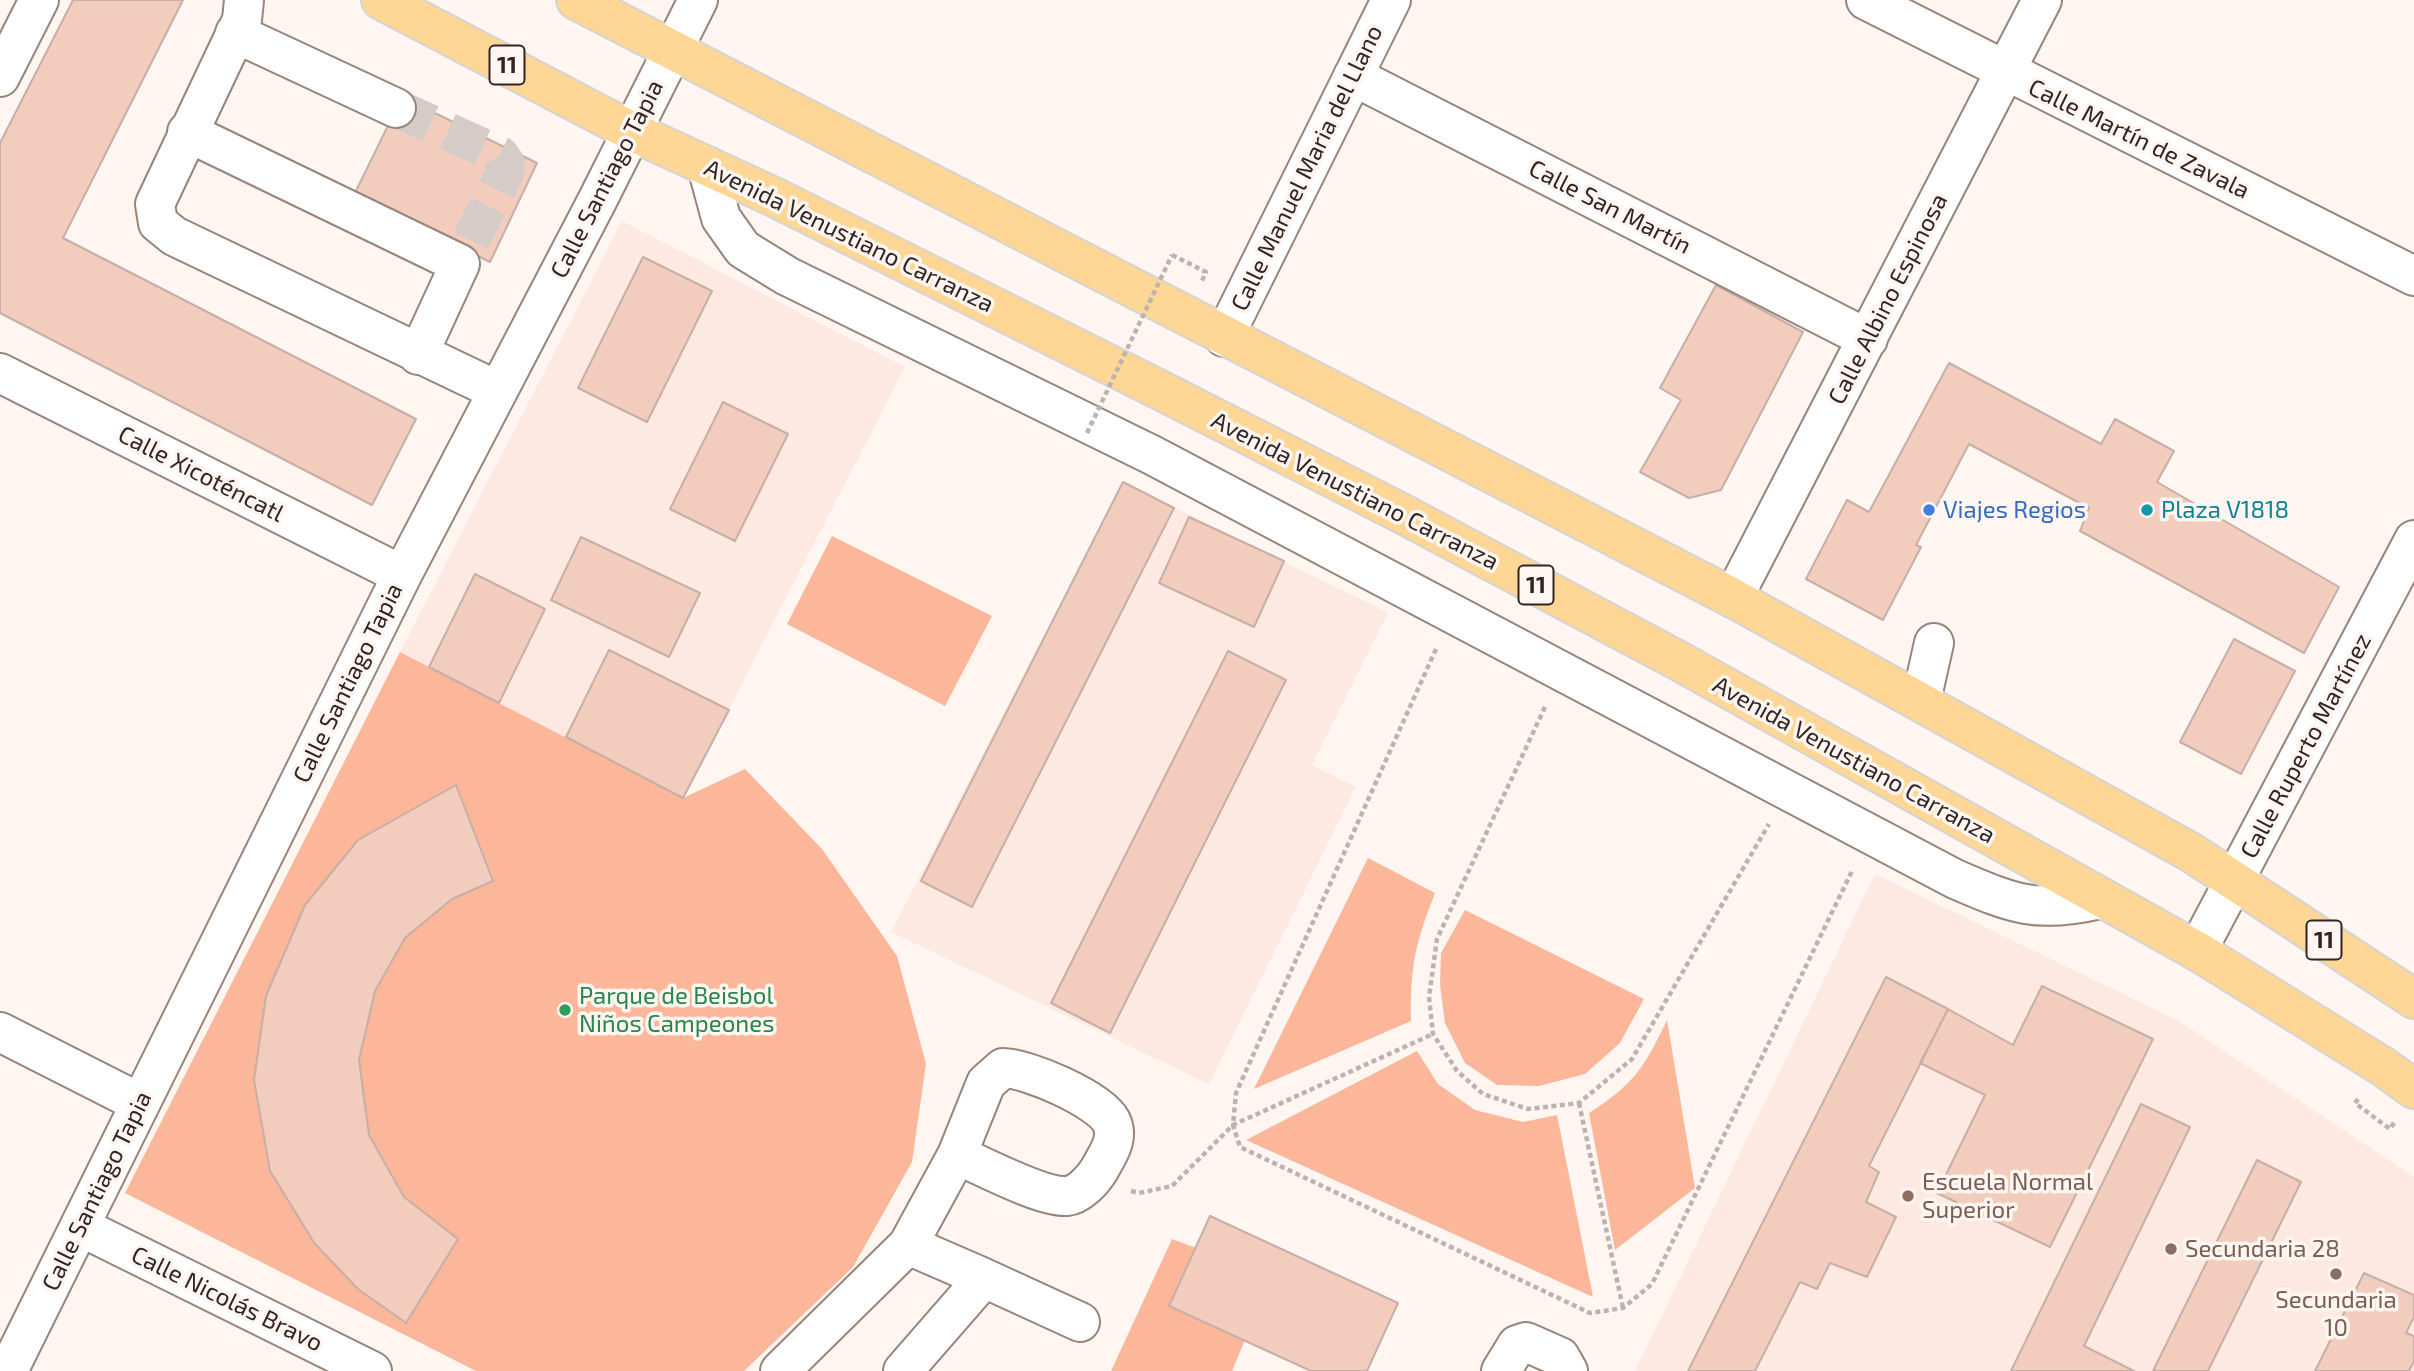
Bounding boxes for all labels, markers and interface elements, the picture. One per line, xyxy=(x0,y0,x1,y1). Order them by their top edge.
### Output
street label: Calle Manuel Maria del Llano xyxy=(1225,20,1389,316)
road number: 11 xyxy=(490,46,524,85)
street label: Calle Martín de Zavala xyxy=(2024,73,2254,205)
street label: Calle Santiago Tapia xyxy=(545,75,669,283)
street label: Avenida Venustiano Carranza xyxy=(700,153,998,319)
street label: Calle San Martín xyxy=(1524,154,1696,260)
street label: Calle Albino Espinosa xyxy=(1822,189,1954,409)
street label: Avenida Venustiano Carranza xyxy=(1207,406,1503,576)
street label: Calle Xicoténcatl xyxy=(113,420,289,528)
place label: Viajes Regios xyxy=(1943,496,2086,524)
place label: Plaza V1818 xyxy=(2161,496,2289,524)
marker: Viajes Regios xyxy=(1921,502,1937,518)
marker: Plaza V1818 xyxy=(2139,502,2155,518)
road number: 11 xyxy=(1518,566,1554,604)
street label: Calle Santiago Tapia xyxy=(287,579,409,787)
street label: Calle Ruperto Martínez xyxy=(2234,629,2378,863)
street label: Avenida Venustiano Carranza xyxy=(1708,670,2000,850)
road number: 11 xyxy=(2306,920,2342,959)
place label: Parque de Beisbol Niños Campeones xyxy=(579,982,774,1038)
marker: Parque de Beisbol Niños Campeones xyxy=(557,1002,573,1018)
street label: Calle Santiago Tapia xyxy=(36,1087,158,1295)
place label: Escuela Normal Superior xyxy=(1922,1168,2093,1224)
marker: Escuela Normal Superior xyxy=(1900,1188,1916,1204)
place label: Secundaria 28 xyxy=(2185,1235,2340,1263)
street label: Calle Nicolás Bravo xyxy=(127,1240,327,1358)
marker: Secundaria 28 xyxy=(2163,1241,2179,1257)
marker: Secundaria 10 xyxy=(2328,1266,2344,1282)
place label: Secundaria 10 xyxy=(2275,1286,2397,1342)

